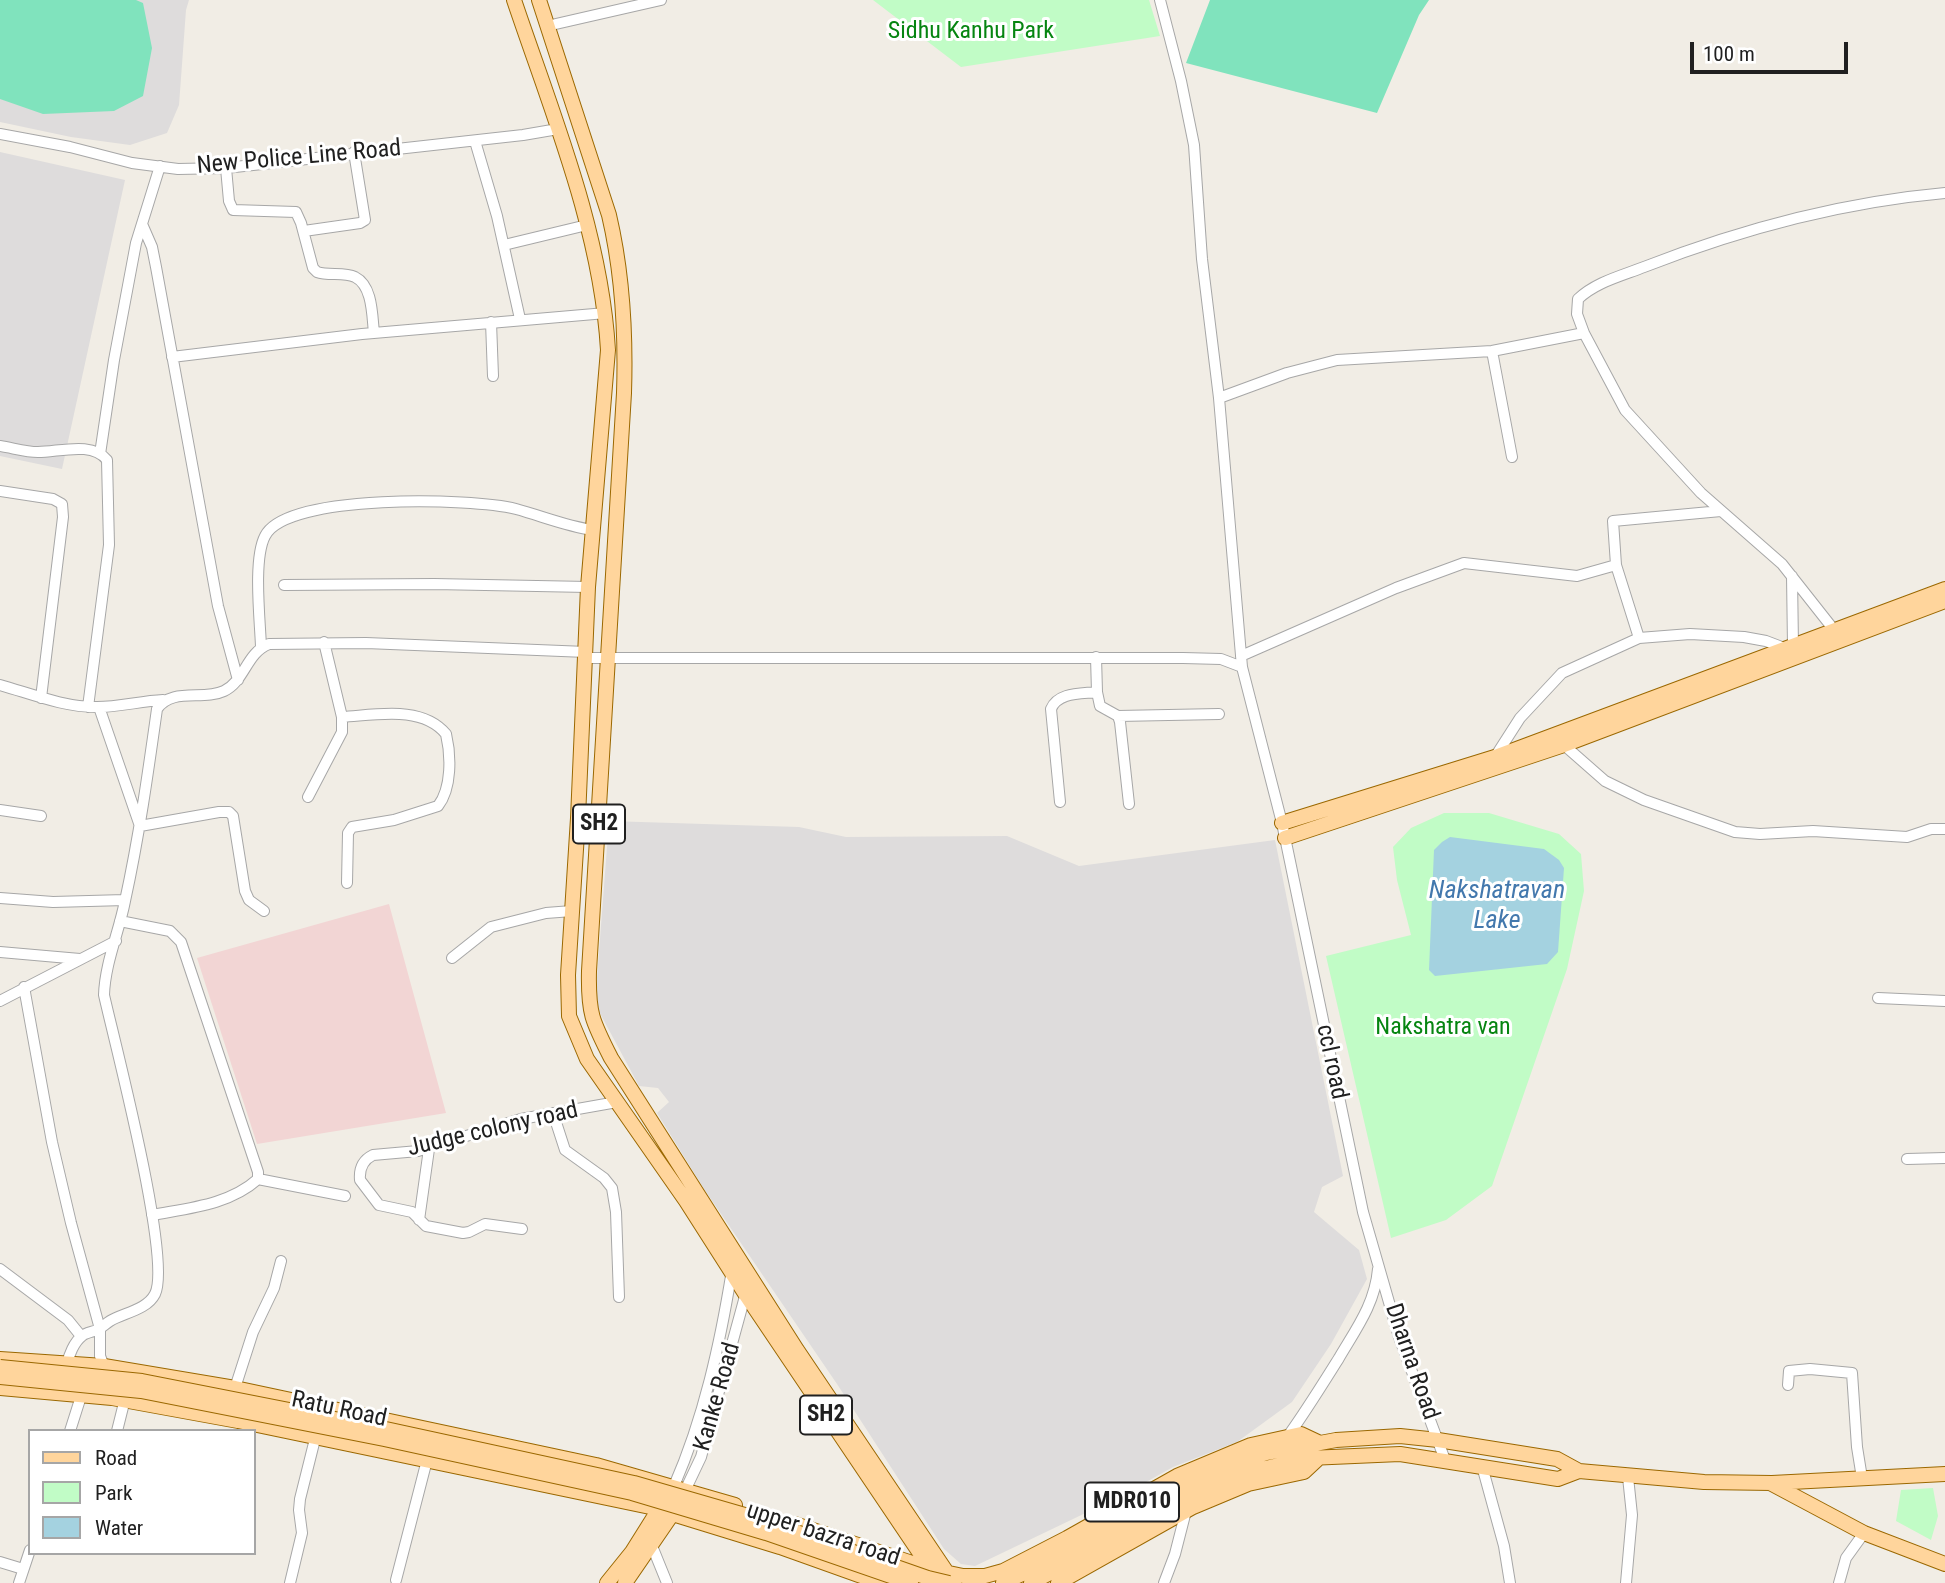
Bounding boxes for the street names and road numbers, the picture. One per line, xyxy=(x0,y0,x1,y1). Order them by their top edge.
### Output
street label: New Police Line Road xyxy=(196,135,402,181)
road number: SH2 xyxy=(573,804,625,844)
street label: ccl road xyxy=(1309,1022,1353,1102)
street label: Judge colony road xyxy=(405,1096,581,1164)
street label: Dharna Road xyxy=(1378,1300,1444,1424)
street label: Kanke Road xyxy=(689,1339,747,1455)
street label: Ratu Road xyxy=(289,1386,389,1434)
road number: SH2 xyxy=(800,1396,852,1434)
road number: MDR010 xyxy=(1085,1483,1179,1522)
street label: upper bazra road xyxy=(743,1497,903,1573)

